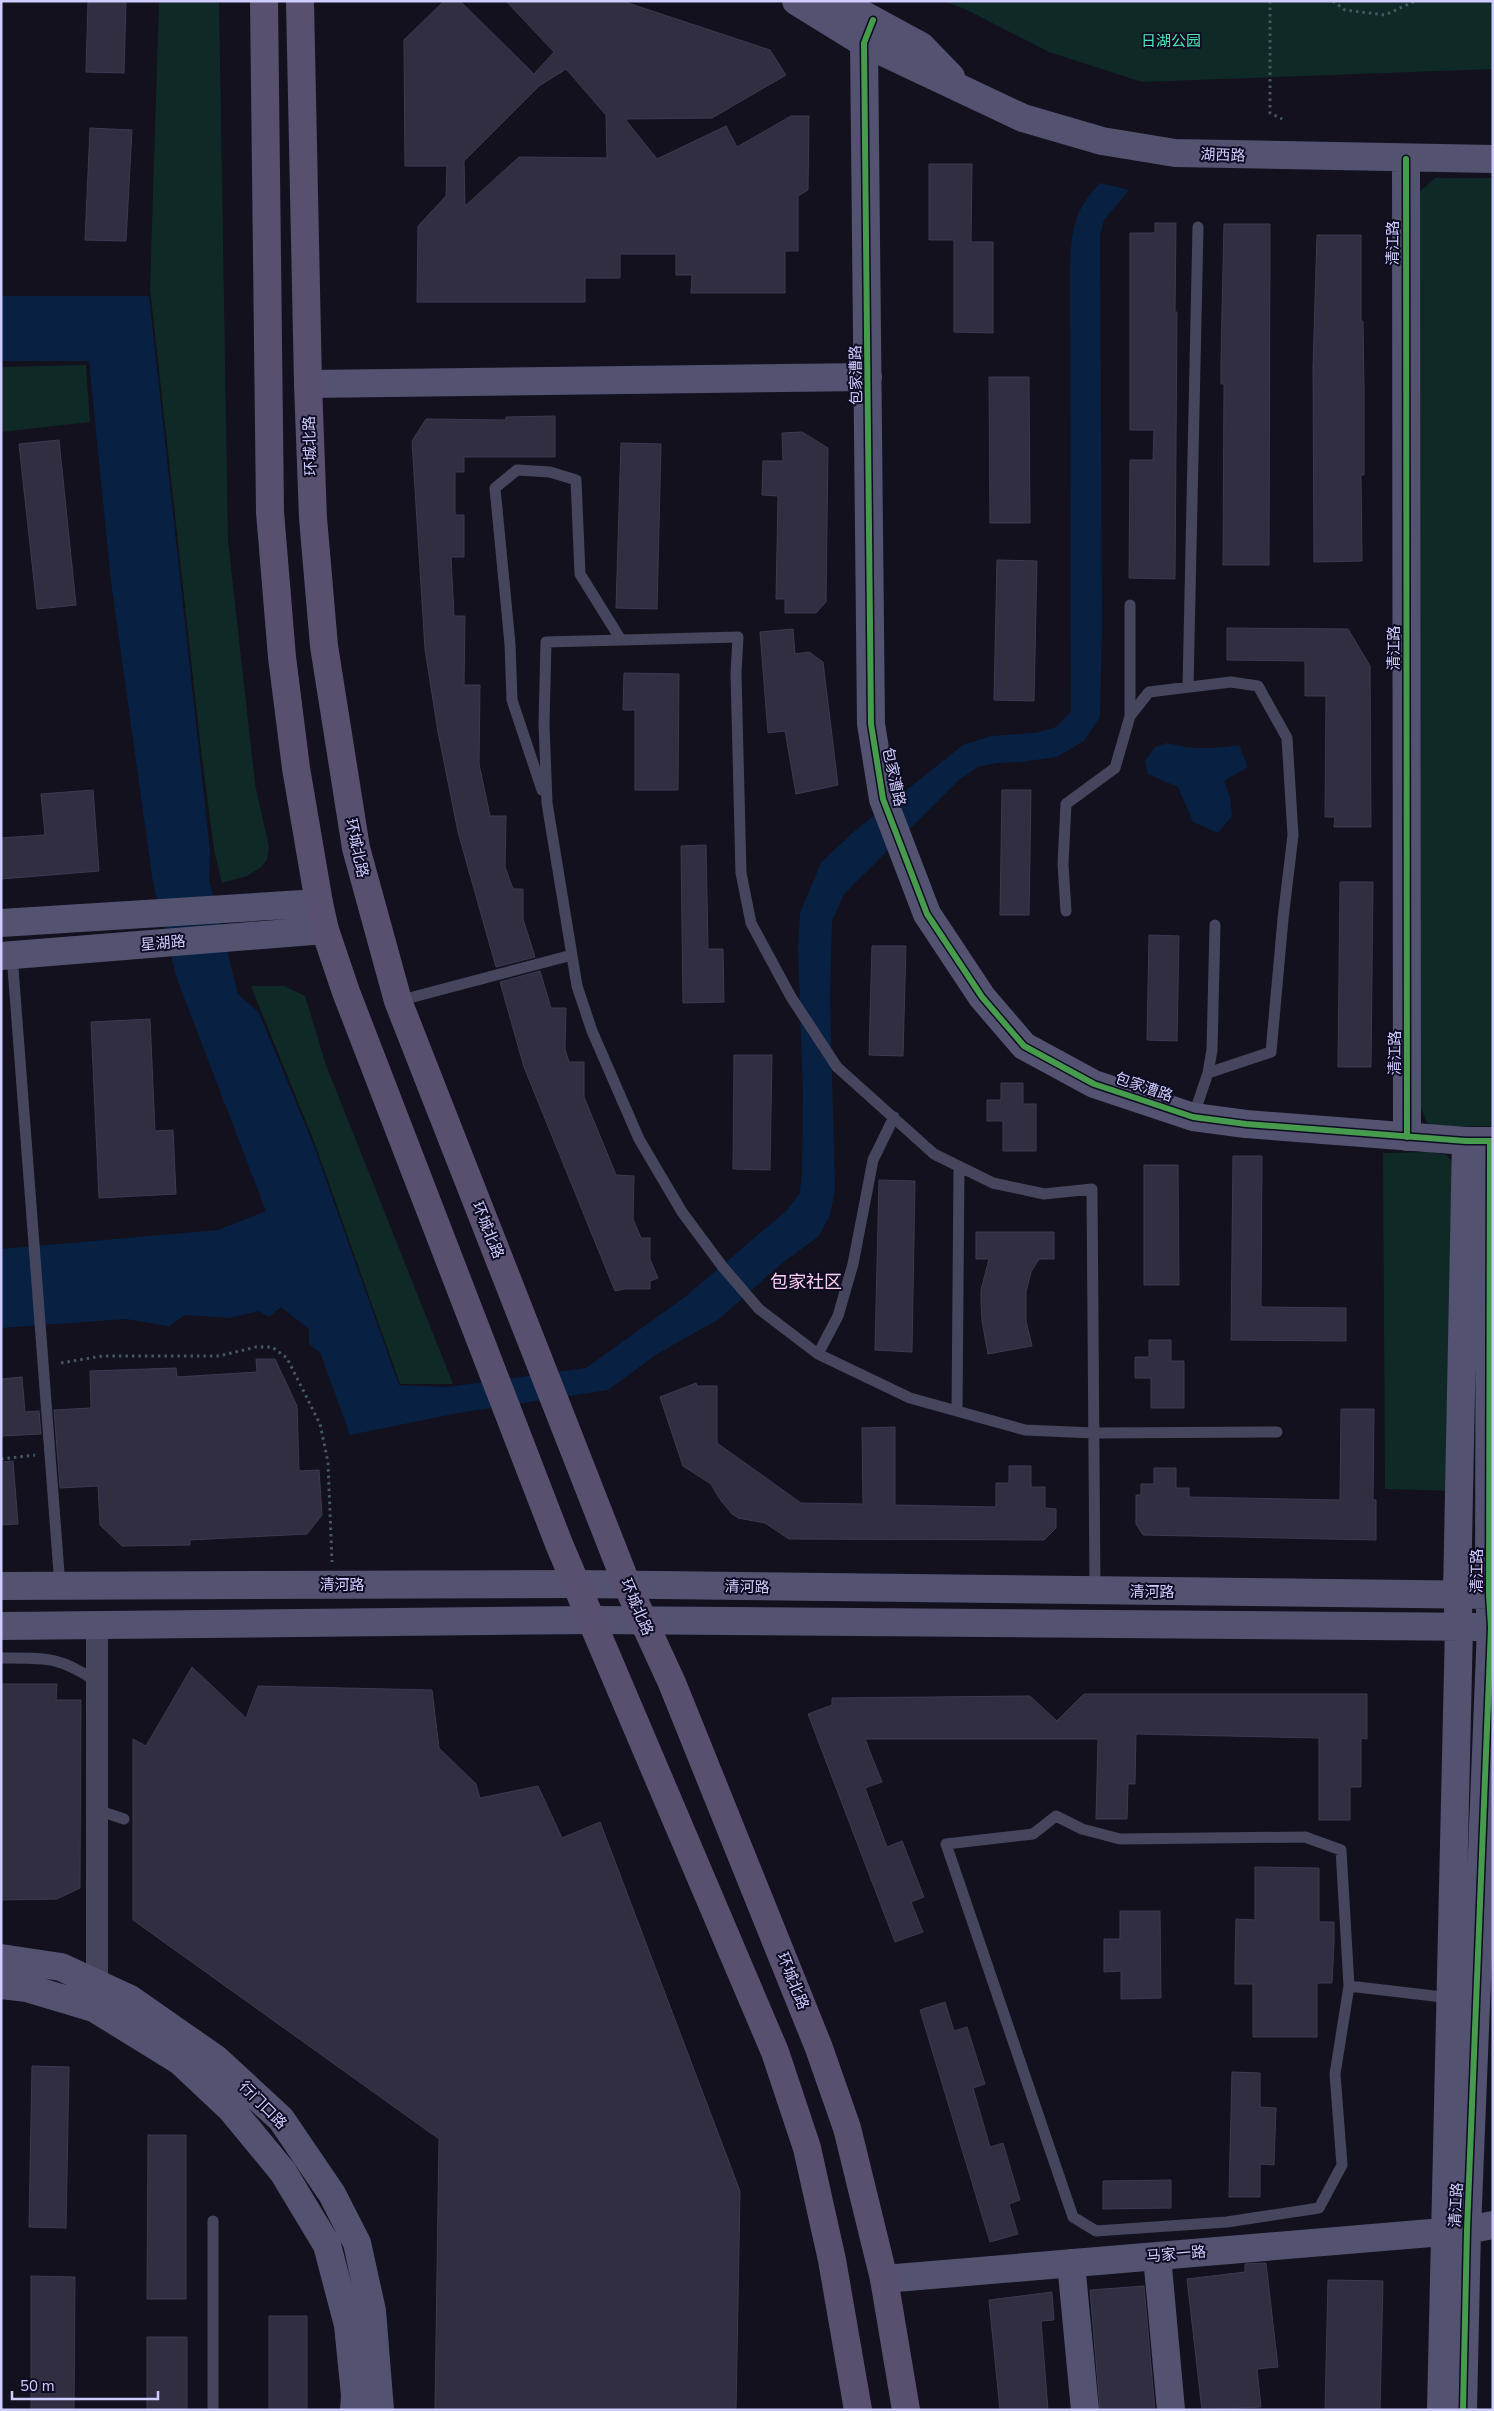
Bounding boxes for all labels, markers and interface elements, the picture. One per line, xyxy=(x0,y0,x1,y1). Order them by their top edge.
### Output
park label: 日湖公园 xyxy=(1141,31,1201,51)
street label: 湖西路 xyxy=(1200,144,1246,166)
street label: 清江路 xyxy=(1383,220,1403,266)
street label: 包家漕路 xyxy=(845,345,867,405)
street label: 环城北路 xyxy=(299,416,321,476)
street label: 清江路 xyxy=(1384,625,1404,671)
street label: 包家漕路 xyxy=(878,746,910,808)
street label: 环城北路 xyxy=(341,817,373,879)
street label: 星湖路 xyxy=(140,931,186,955)
street label: 清江路 xyxy=(1385,1030,1405,1076)
street label: 包家漕路 xyxy=(1112,1068,1176,1106)
street label: 环城北路 xyxy=(467,1198,509,1262)
district label: 包家社区 xyxy=(770,1270,842,1294)
street label: 清江路 xyxy=(1467,1548,1487,1594)
street label: 清河路 xyxy=(319,1575,365,1595)
street label: 环城北路 xyxy=(616,1575,658,1639)
street label: 清河路 xyxy=(724,1577,770,1597)
street label: 清河路 xyxy=(1129,1582,1175,1602)
street label: 环城北路 xyxy=(772,1949,814,2013)
street label: 行门口路 xyxy=(235,2077,291,2133)
street label: 清江路 xyxy=(1445,2182,1467,2228)
street label: 马家一路 xyxy=(1145,2241,1207,2267)
scale bar xyxy=(12,2368,159,2400)
text: 50 m xyxy=(20,2376,55,2396)

